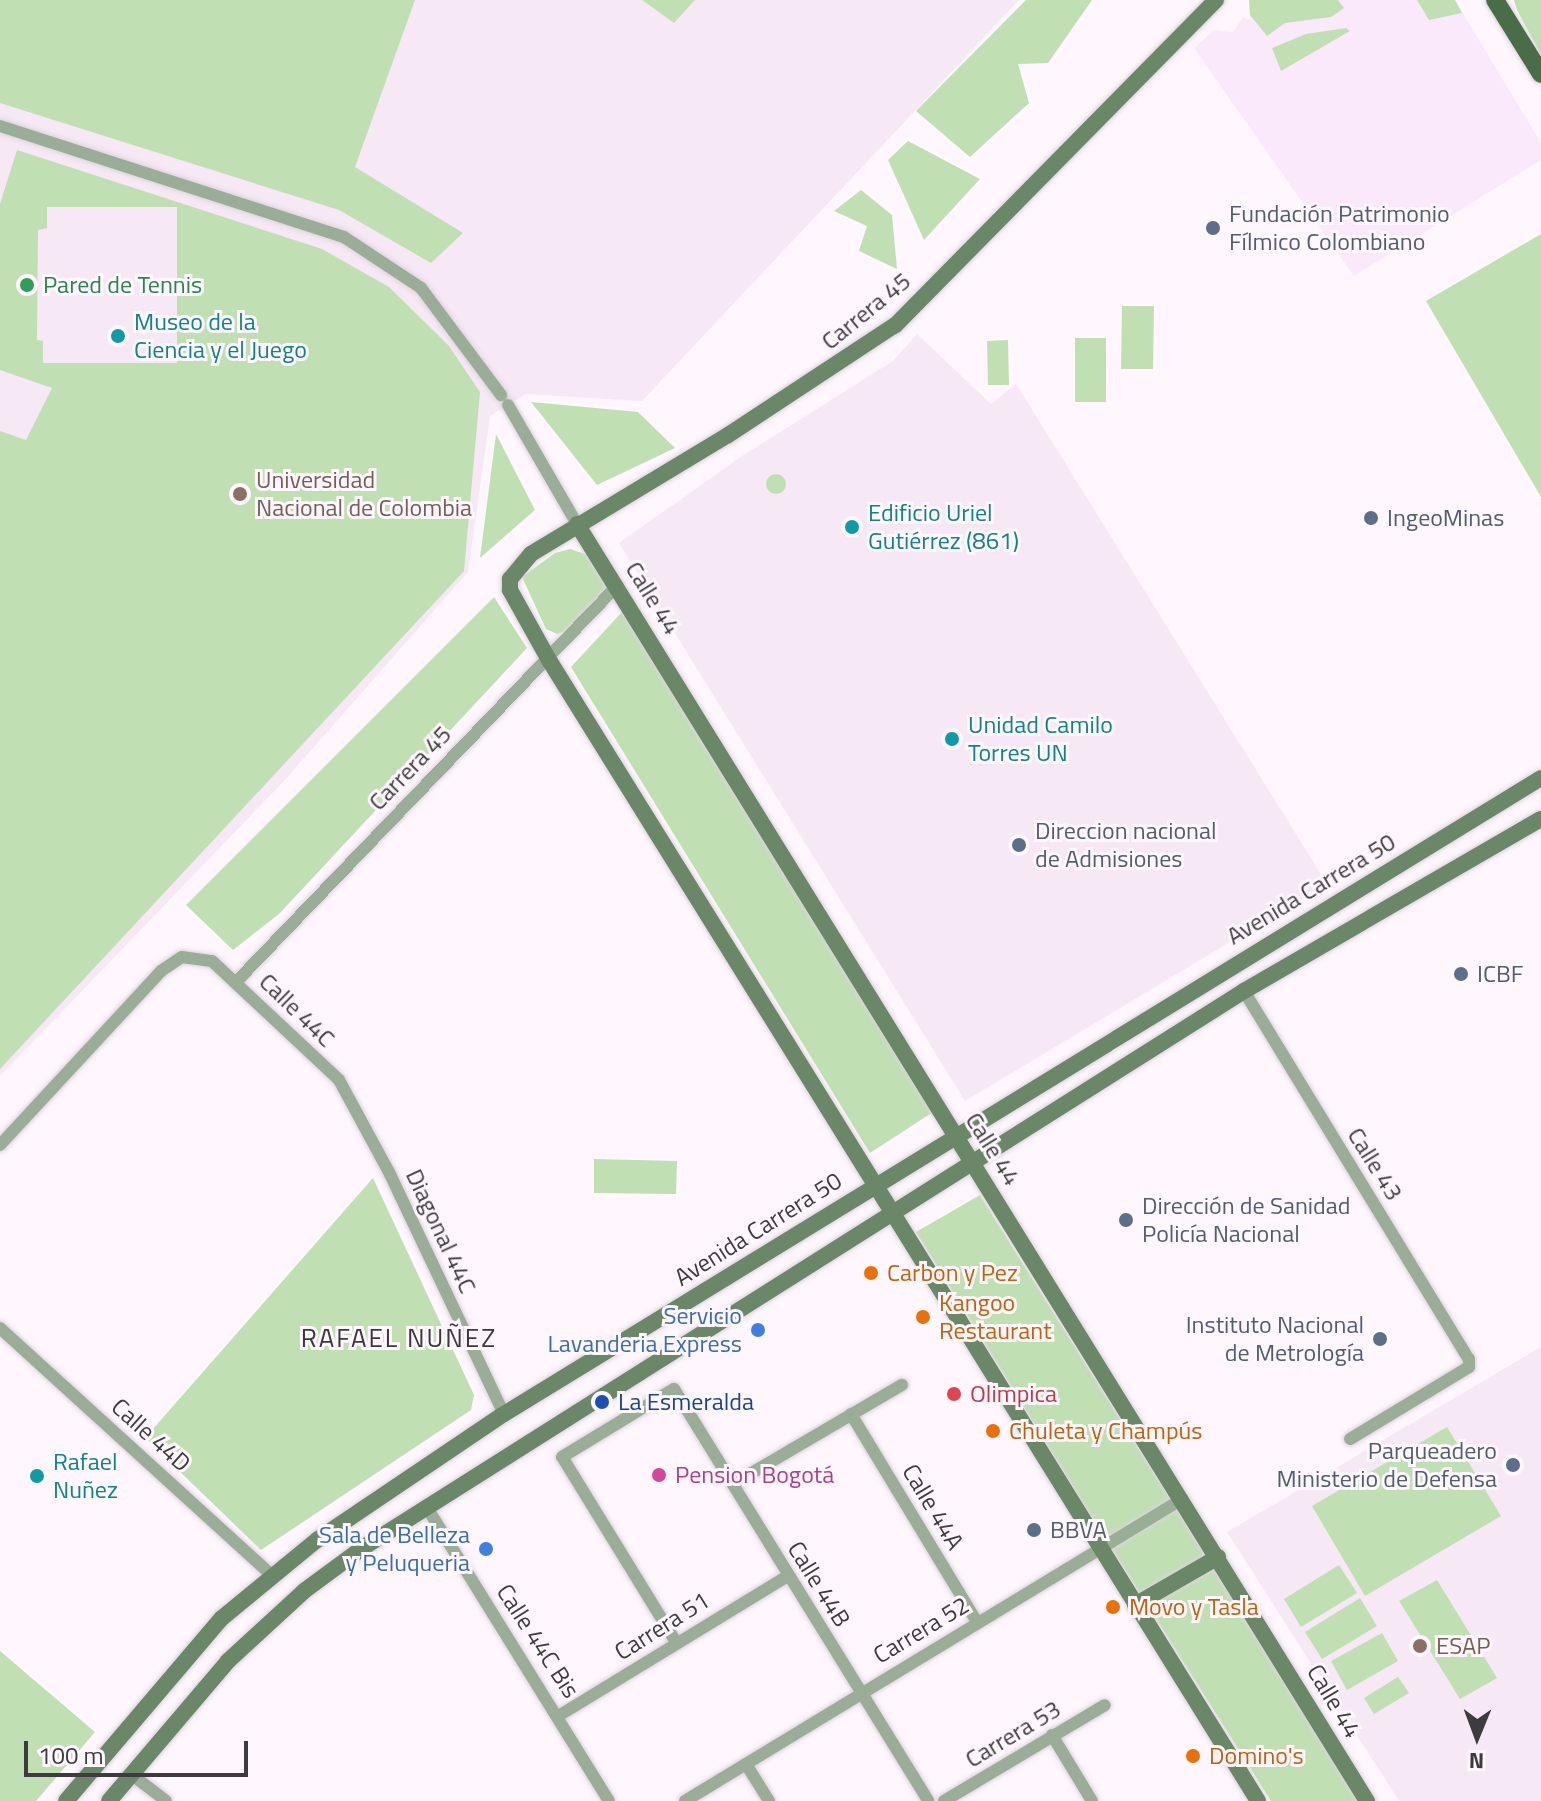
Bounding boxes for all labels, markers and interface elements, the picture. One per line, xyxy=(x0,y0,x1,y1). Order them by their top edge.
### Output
place label: Fundación Patrimonio Fílmico Colombiano xyxy=(1229,200,1450,256)
marker: Fundación Patrimonio Fílmico Colombiano xyxy=(1204,219,1222,237)
street label: Carrera 45 xyxy=(816,266,916,356)
place label: Pared de Tennis xyxy=(43,271,202,299)
marker: Pared de Tennis xyxy=(18,276,36,294)
place label: Museo de la Ciencia y el Juego xyxy=(134,308,307,364)
marker: Museo de la Ciencia y el Juego xyxy=(109,327,127,345)
place label: Universidad Nacional de Colombia xyxy=(256,466,472,522)
marker: Universidad Nacional de Colombia xyxy=(231,485,249,503)
place label: Edificio Uriel Gutiérrez (861) xyxy=(868,499,1019,555)
place label: IngeoMinas xyxy=(1387,504,1504,532)
marker: IngeoMinas xyxy=(1362,509,1380,527)
marker: Edificio Uriel Gutiérrez (861) xyxy=(843,518,861,536)
street label: Calle 44 xyxy=(619,556,687,640)
place label: Unidad Camilo Torres UN xyxy=(968,711,1113,767)
street label: Carrera 45 xyxy=(363,720,457,816)
marker: Unidad Camilo Torres UN xyxy=(943,730,961,748)
place label: Direccion nacional de Admisiones xyxy=(1035,817,1217,873)
street label: Avenida Carrera 50 xyxy=(1222,827,1400,951)
marker: Direccion nacional de Admisiones xyxy=(1010,836,1028,854)
place label: ICBF xyxy=(1477,960,1523,988)
marker: ICBF xyxy=(1452,965,1470,983)
street label: Calle 44C xyxy=(253,967,341,1053)
street label: Calle 44 xyxy=(959,1107,1027,1191)
street label: Calle 43 xyxy=(1341,1122,1409,1206)
street label: Diagonal 44C xyxy=(400,1164,482,1298)
street label: Avenida Carrera 50 xyxy=(669,1166,847,1292)
place label: Dirección de Sanidad Policía Nacional xyxy=(1142,1192,1350,1248)
marker: Dirección de Sanidad Policía Nacional xyxy=(1117,1211,1135,1229)
place label: Carbon y Pez xyxy=(887,1259,1018,1287)
marker: Carbon y Pez xyxy=(862,1264,880,1282)
place label: Kangoo Restaurant xyxy=(939,1289,1052,1345)
place label: Servicio Lavanderia Express xyxy=(547,1302,742,1358)
marker: Kangoo Restaurant xyxy=(914,1308,932,1326)
place label: Instituto Nacional de Metrología xyxy=(1186,1311,1364,1367)
marker: Servicio Lavanderia Express xyxy=(749,1321,767,1339)
district label: RAFAEL NUÑEZ xyxy=(301,1322,497,1354)
marker: Instituto Nacional de Metrología xyxy=(1371,1330,1389,1348)
place label: Olimpica xyxy=(970,1380,1057,1408)
marker: Olimpica xyxy=(945,1385,963,1403)
place label: La Esmeralda xyxy=(618,1388,754,1416)
street label: Calle 44D xyxy=(106,1392,196,1478)
marker: La Esmeralda xyxy=(593,1393,611,1411)
place label: Chuleta y Champús xyxy=(1009,1417,1202,1445)
marker: Chuleta y Champús xyxy=(984,1422,1002,1440)
place label: Parqueadero Ministerio de Defensa xyxy=(1277,1437,1497,1493)
place label: Rafael Nuñez xyxy=(53,1448,118,1504)
marker: Parqueadero Ministerio de Defensa xyxy=(1504,1456,1522,1474)
street label: Calle 44A xyxy=(896,1459,970,1555)
place label: Pension Bogotá xyxy=(675,1461,834,1489)
marker: Pension Bogotá xyxy=(650,1466,668,1484)
marker: Rafael Nuñez xyxy=(28,1467,46,1485)
place label: BBVA xyxy=(1050,1516,1107,1544)
place label: Sala de Belleza y Peluqueria xyxy=(319,1521,470,1577)
marker: BBVA xyxy=(1025,1521,1043,1539)
street label: Calle 44B xyxy=(782,1536,856,1632)
marker: Sala de Belleza y Peluqueria xyxy=(477,1540,495,1558)
street label: Calle 44C Bis xyxy=(491,1579,585,1703)
street label: Carrera 51 xyxy=(609,1586,715,1666)
street label: Carrera 52 xyxy=(868,1590,974,1670)
place label: Movo y Tasla xyxy=(1129,1593,1259,1621)
marker: Movo y Tasla xyxy=(1104,1598,1122,1616)
place label: ESAP xyxy=(1436,1632,1491,1660)
marker: ESAP xyxy=(1411,1637,1429,1655)
street label: Calle 44 xyxy=(1301,1659,1367,1743)
street label: Carrera 53 xyxy=(960,1694,1066,1774)
north arrow xyxy=(1437,1697,1517,1777)
scale bar xyxy=(28,1725,252,1775)
text: 100 m xyxy=(38,1737,104,1773)
place label: Domino's xyxy=(1209,1742,1304,1770)
text: N xyxy=(1469,1744,1485,1778)
marker: Domino's xyxy=(1184,1747,1202,1765)

